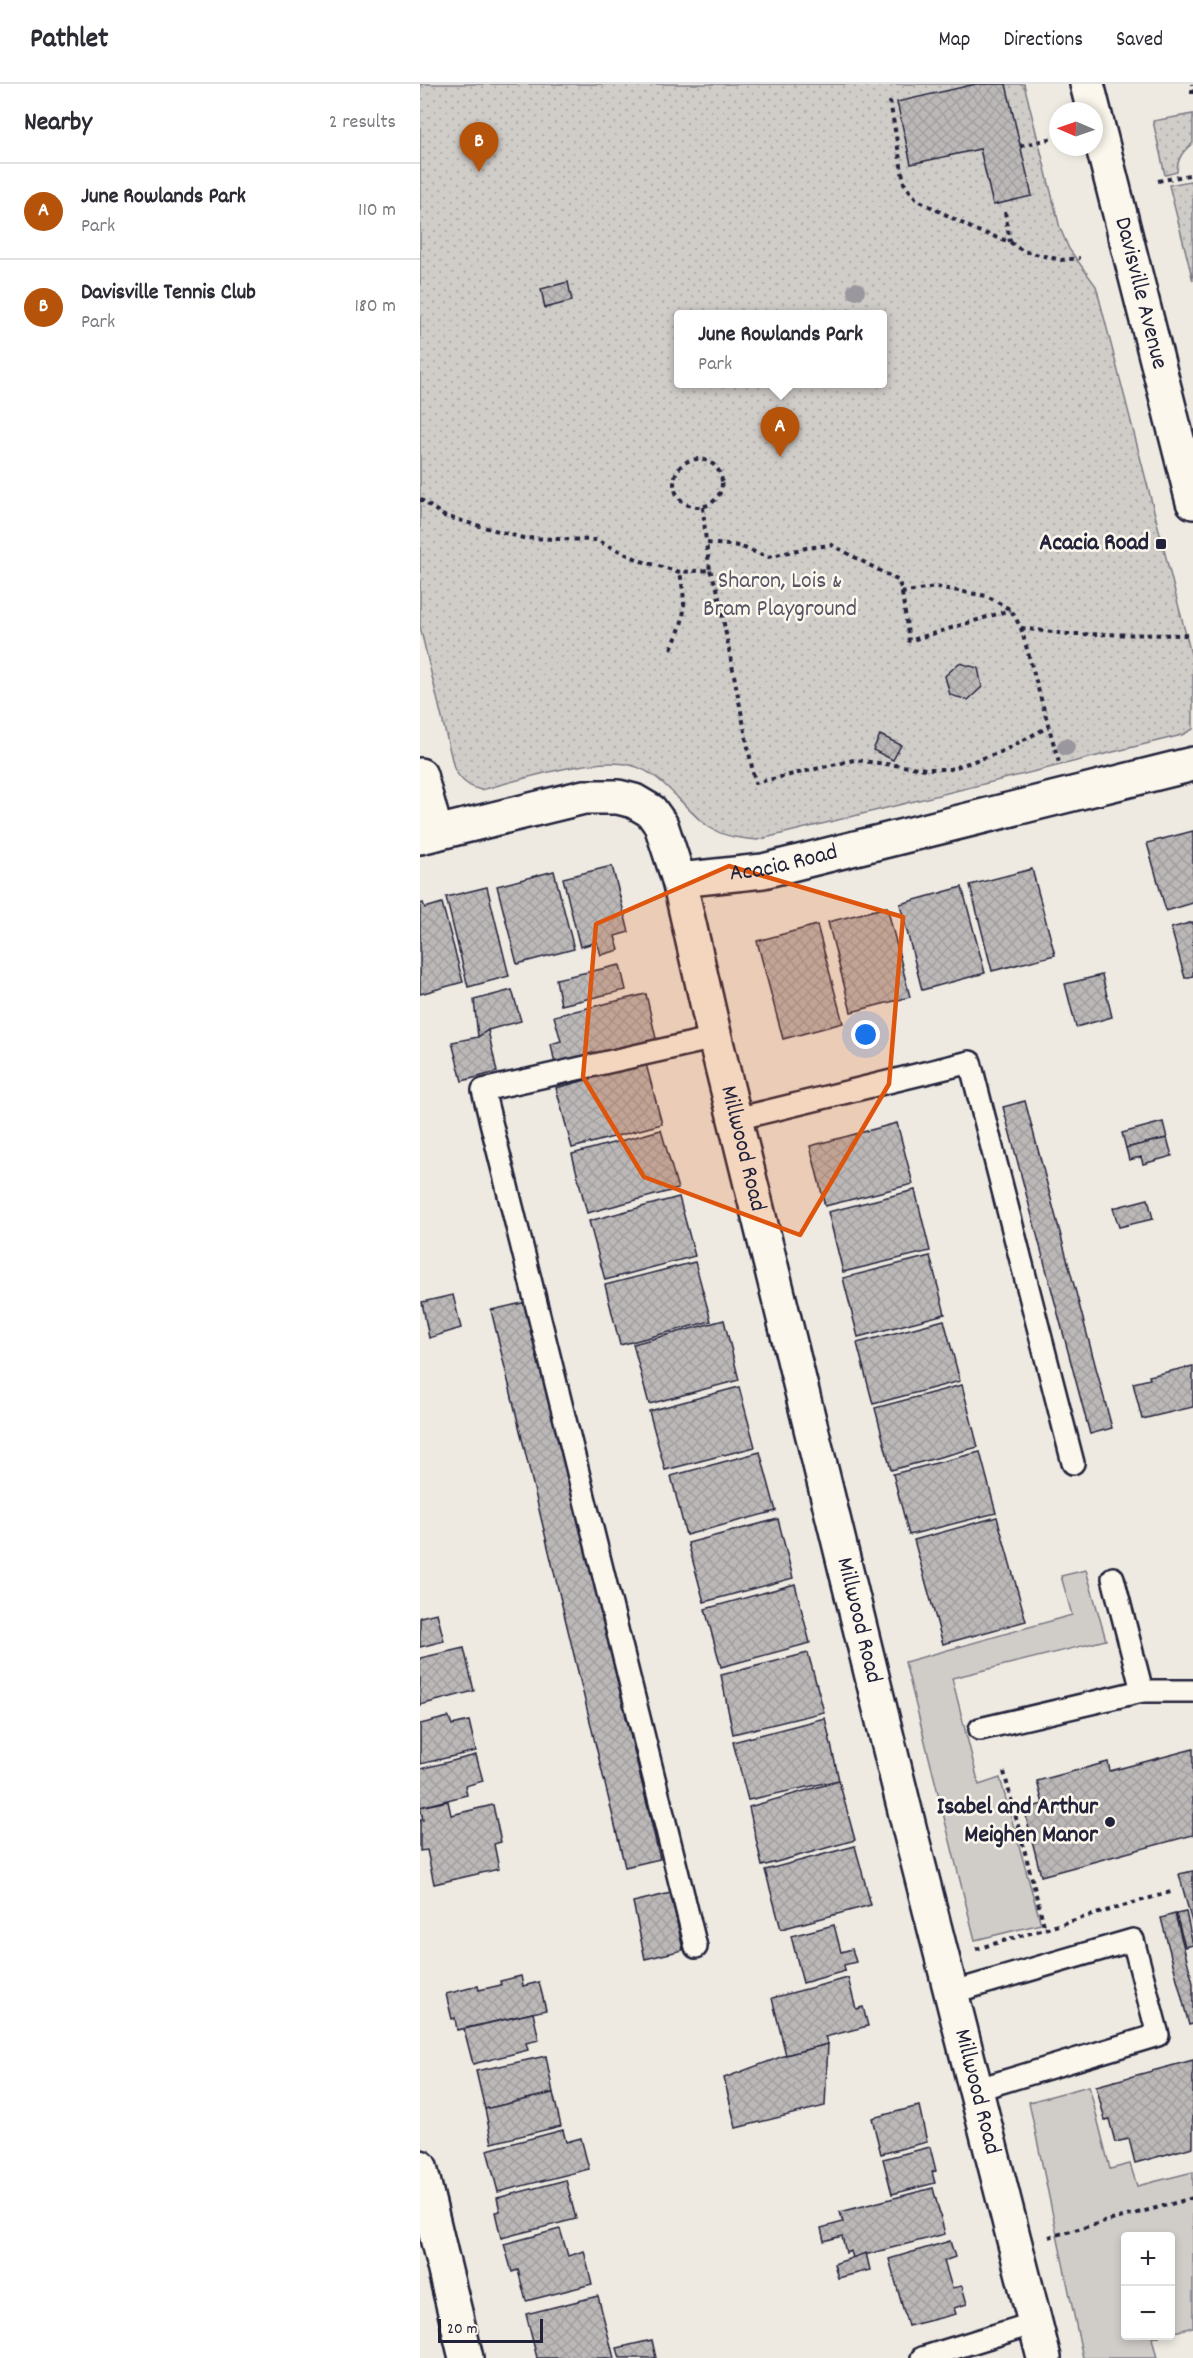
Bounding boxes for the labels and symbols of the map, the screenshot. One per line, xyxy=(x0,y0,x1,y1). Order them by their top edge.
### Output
north arrow xyxy=(1049,102,1103,156)
pin: B xyxy=(460,122,498,172)
street label: Davisville Avenue xyxy=(1104,214,1176,373)
pin: A xyxy=(760,408,800,457)
place label: Acacia Road xyxy=(1039,527,1149,561)
marker: Acacia Road xyxy=(1154,537,1168,551)
park label: Sharon, Lois & Bram Playground xyxy=(703,565,857,627)
street label: Acacia Road xyxy=(728,836,841,891)
your location xyxy=(851,1020,880,1049)
street label: Millwood Road xyxy=(710,1082,774,1215)
street label: Millwood Road xyxy=(826,1554,890,1687)
place label: Isabel and Arthur Meighen Manor xyxy=(937,1791,1099,1853)
marker: Isabel and Arthur Meighen Manor xyxy=(1103,1815,1117,1829)
street label: Millwood Road xyxy=(944,2025,1009,2158)
scale bar xyxy=(438,2316,543,2344)

